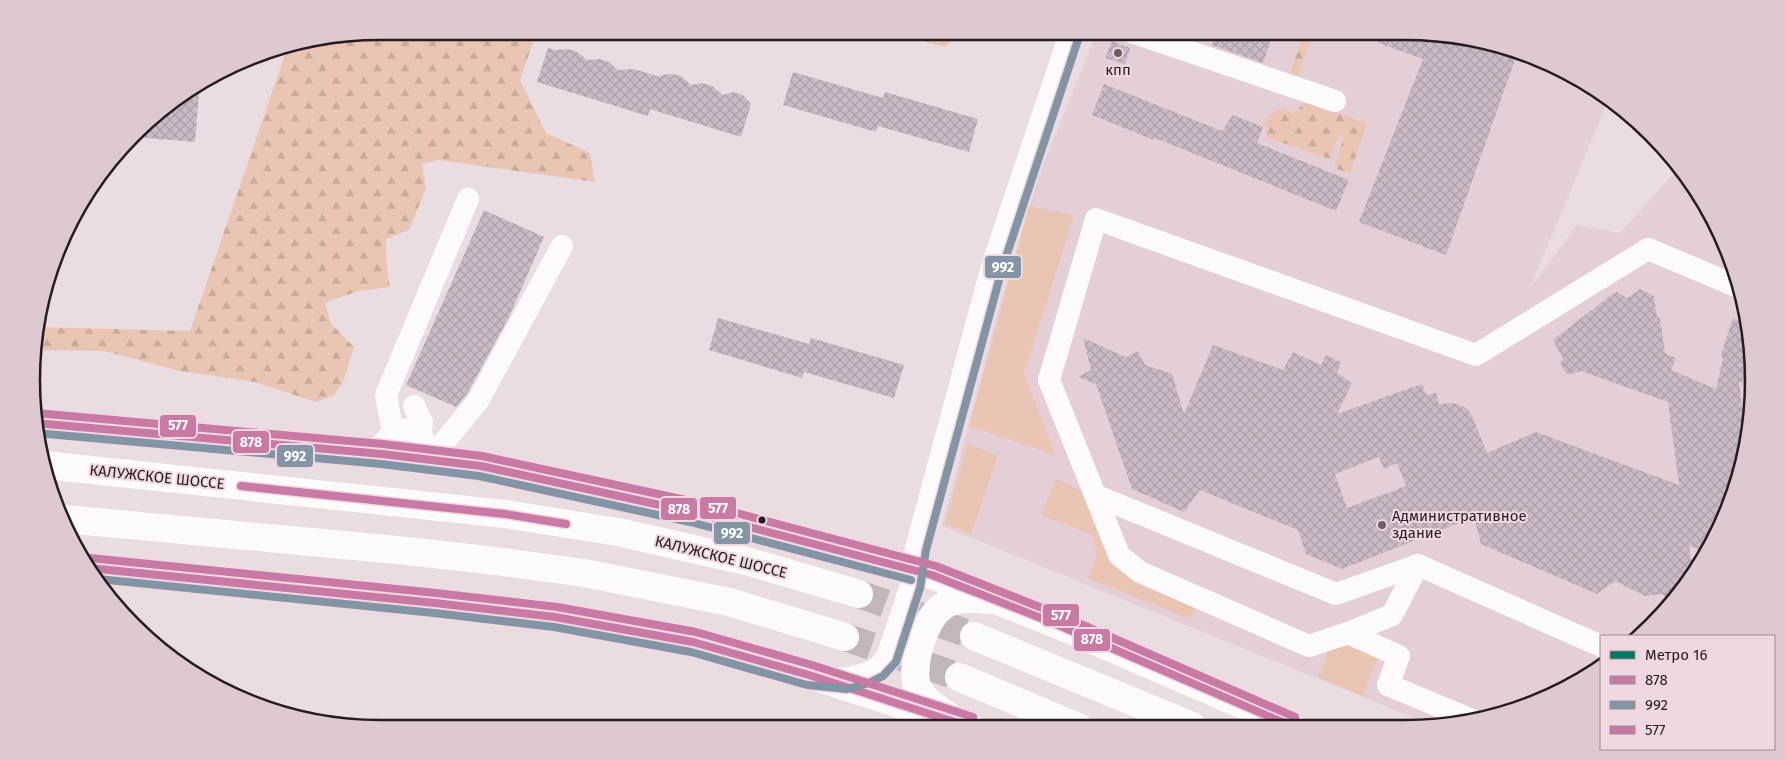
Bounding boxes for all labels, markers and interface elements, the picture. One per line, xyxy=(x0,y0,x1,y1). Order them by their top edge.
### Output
marker: кпп xyxy=(1112,47,1124,59)
place label: кпп xyxy=(1105,61,1131,79)
line badge: 992 xyxy=(984,255,1022,279)
text: 992 xyxy=(992,259,1014,276)
line badge: 577 xyxy=(159,414,197,438)
text: 577 xyxy=(168,417,189,434)
line badge: 878 xyxy=(232,430,270,454)
text: 878 xyxy=(240,434,262,451)
line badge: 992 xyxy=(276,444,314,468)
text: 992 xyxy=(284,448,306,465)
street label: КАЛУЖСКОЕ ШОССЕ xyxy=(89,461,225,493)
line badge: 577 xyxy=(699,496,737,520)
line badge: 878 xyxy=(660,497,698,521)
text: 577 xyxy=(708,500,729,517)
text: 878 xyxy=(668,501,690,518)
place label: Административное здание xyxy=(1392,507,1527,542)
unlabelled marker xyxy=(757,515,767,525)
marker: Административное здание xyxy=(1376,519,1388,531)
line badge: 992 xyxy=(713,521,751,545)
text: 992 xyxy=(721,525,743,542)
street label: КАЛУЖСКОЕ ШОССЕ xyxy=(653,532,789,582)
line badge: 577 xyxy=(1042,603,1080,627)
text: 577 xyxy=(1051,607,1072,624)
line badge: 878 xyxy=(1073,628,1111,652)
text: 878 xyxy=(1081,631,1103,648)
legend xyxy=(1600,635,1775,750)
text: Метро 16 xyxy=(1645,646,1707,664)
text: 878 xyxy=(1645,671,1668,689)
text: 992 xyxy=(1645,696,1668,714)
text: 577 xyxy=(1645,721,1666,739)

